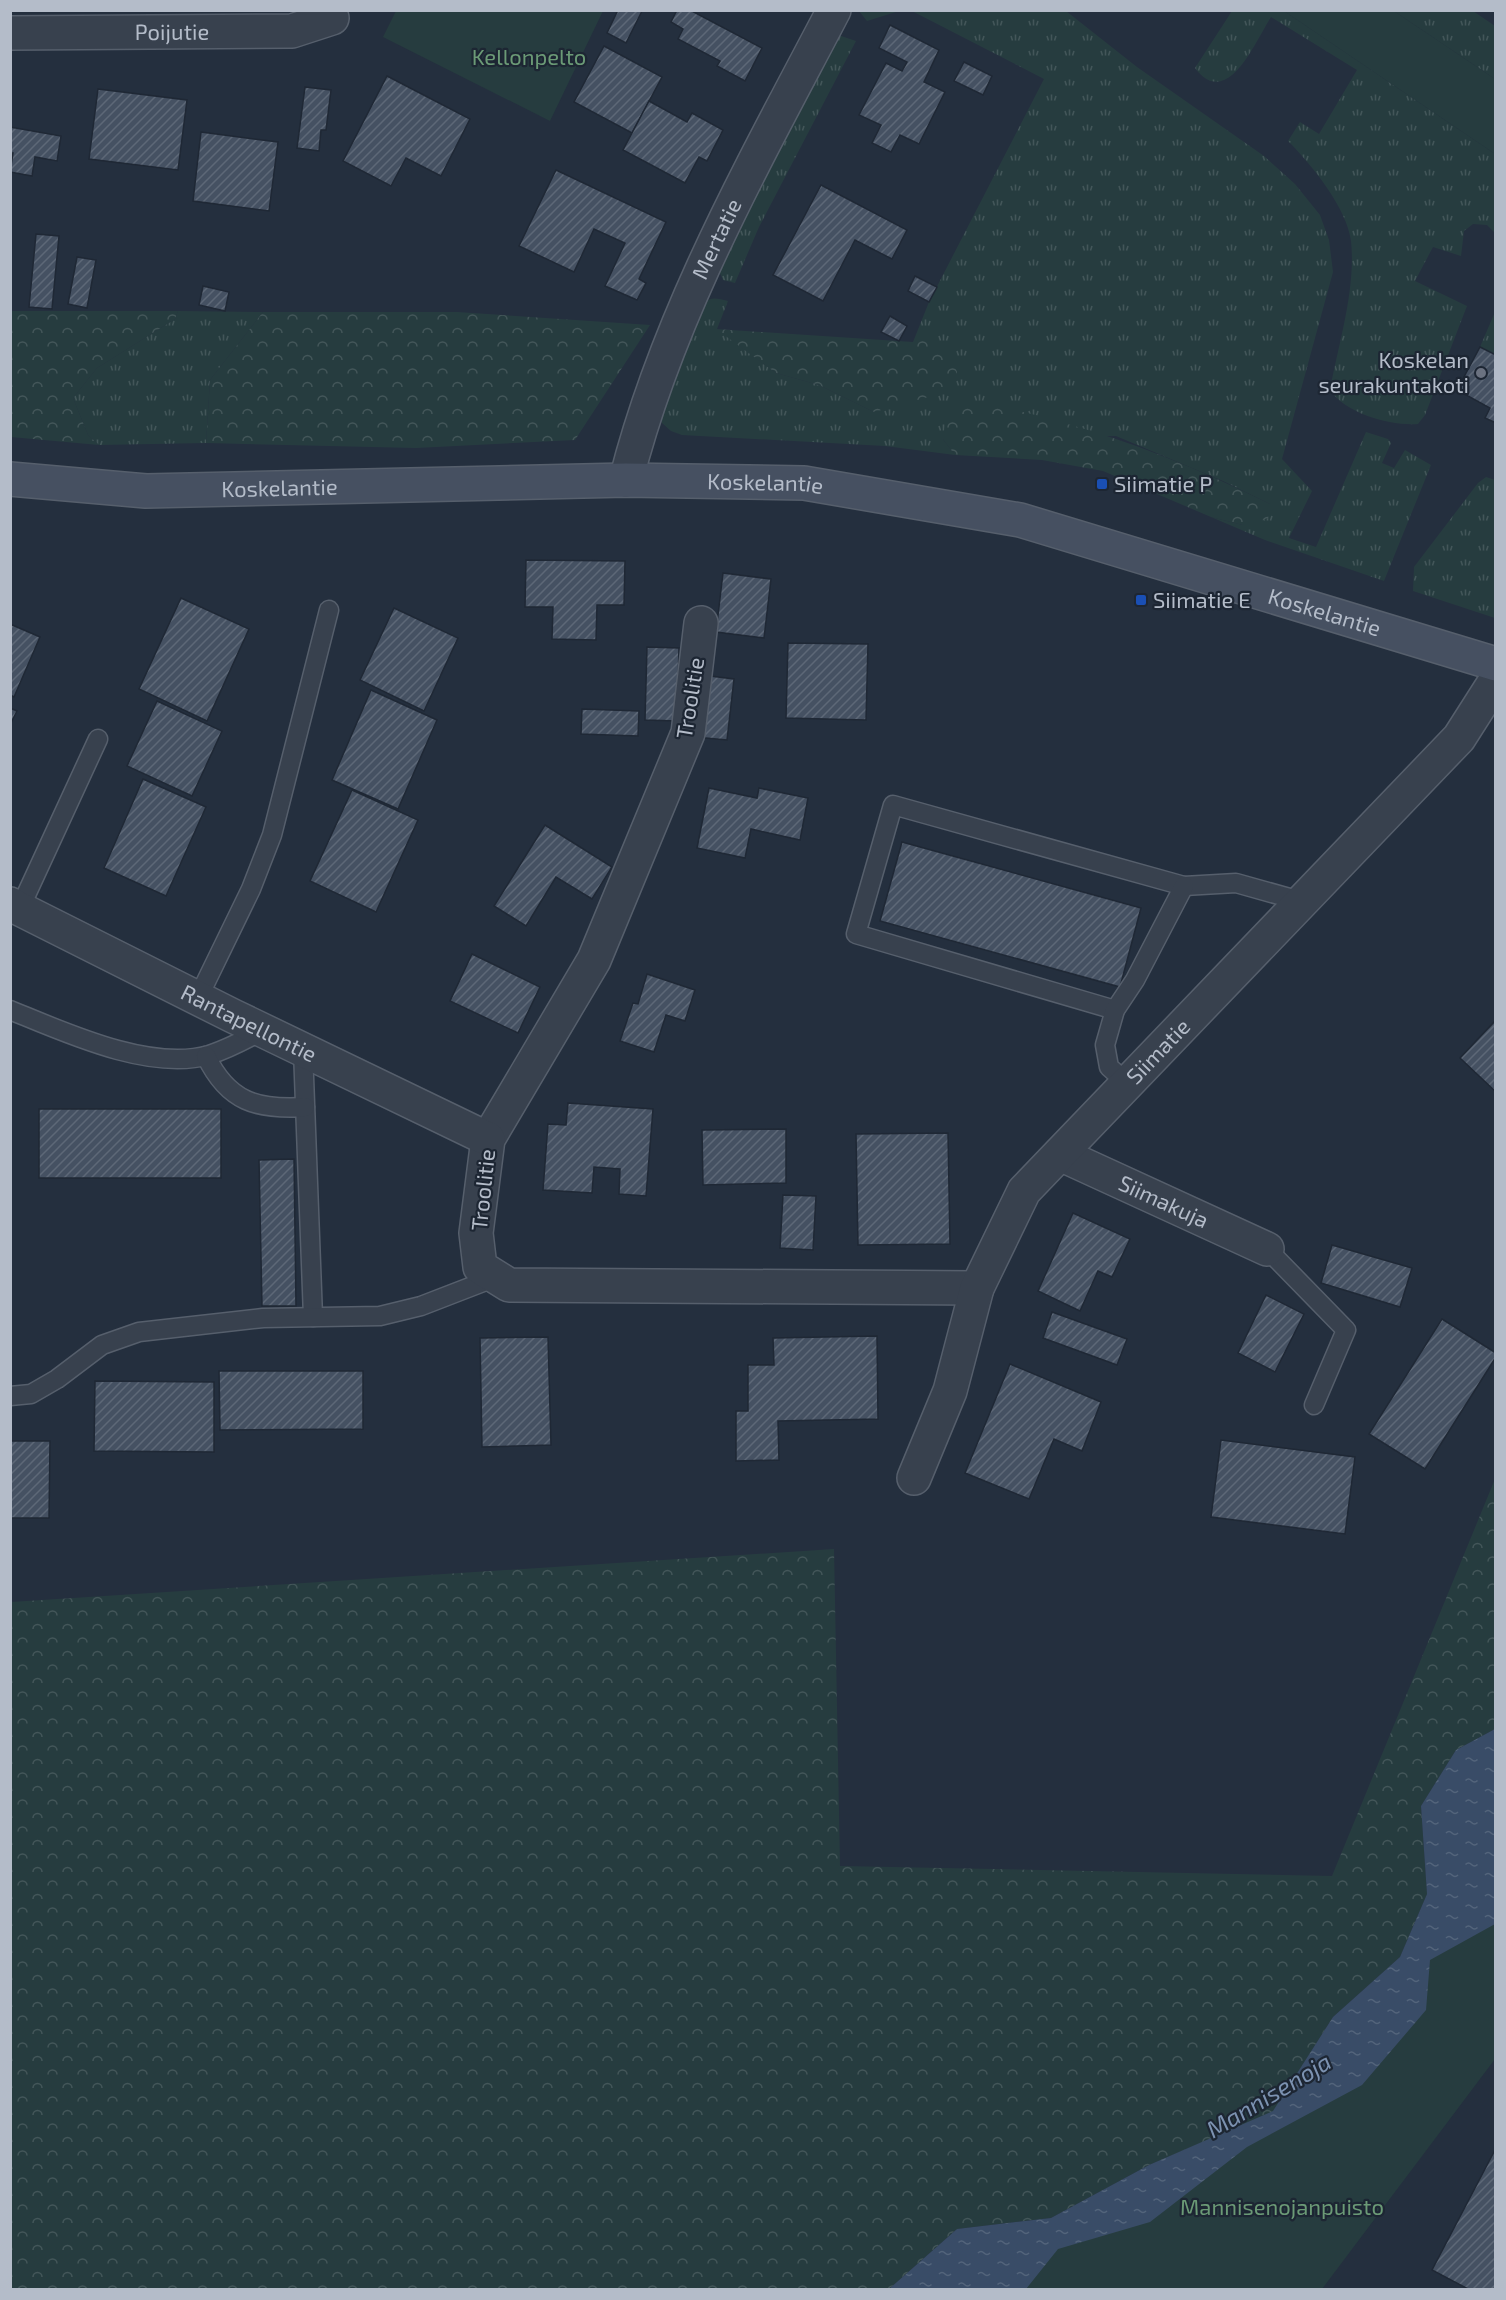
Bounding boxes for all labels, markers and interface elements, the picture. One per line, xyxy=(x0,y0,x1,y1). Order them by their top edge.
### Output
street label: Poijutie xyxy=(135,18,209,45)
park label: Kellonpelto xyxy=(472,43,586,69)
street label: Mertatie xyxy=(686,194,746,283)
place label: Koskelan seurakuntakoti xyxy=(1318,346,1469,397)
marker: Koskelan seurakuntakoti xyxy=(1474,366,1488,380)
street label: Koskelantie xyxy=(707,467,826,498)
place label: Siimatie P xyxy=(1114,470,1212,496)
street label: Koskelantie xyxy=(221,473,338,501)
marker: Siimatie P xyxy=(1095,477,1109,491)
street label: Koskelantie xyxy=(1265,582,1384,640)
place label: Siimatie E xyxy=(1153,586,1250,612)
marker: Siimatie E xyxy=(1134,593,1148,607)
street label: Troolitie xyxy=(670,655,708,740)
street label: Rantapellontie xyxy=(177,978,321,1066)
street label: Siimatie xyxy=(1120,1013,1195,1089)
street label: Troolitie xyxy=(465,1148,499,1232)
street label: Siimakuja xyxy=(1115,1169,1213,1232)
water label: Mannisenoja xyxy=(1201,2046,1336,2143)
park label: Mannisenojanpuisto xyxy=(1180,2193,1384,2220)

